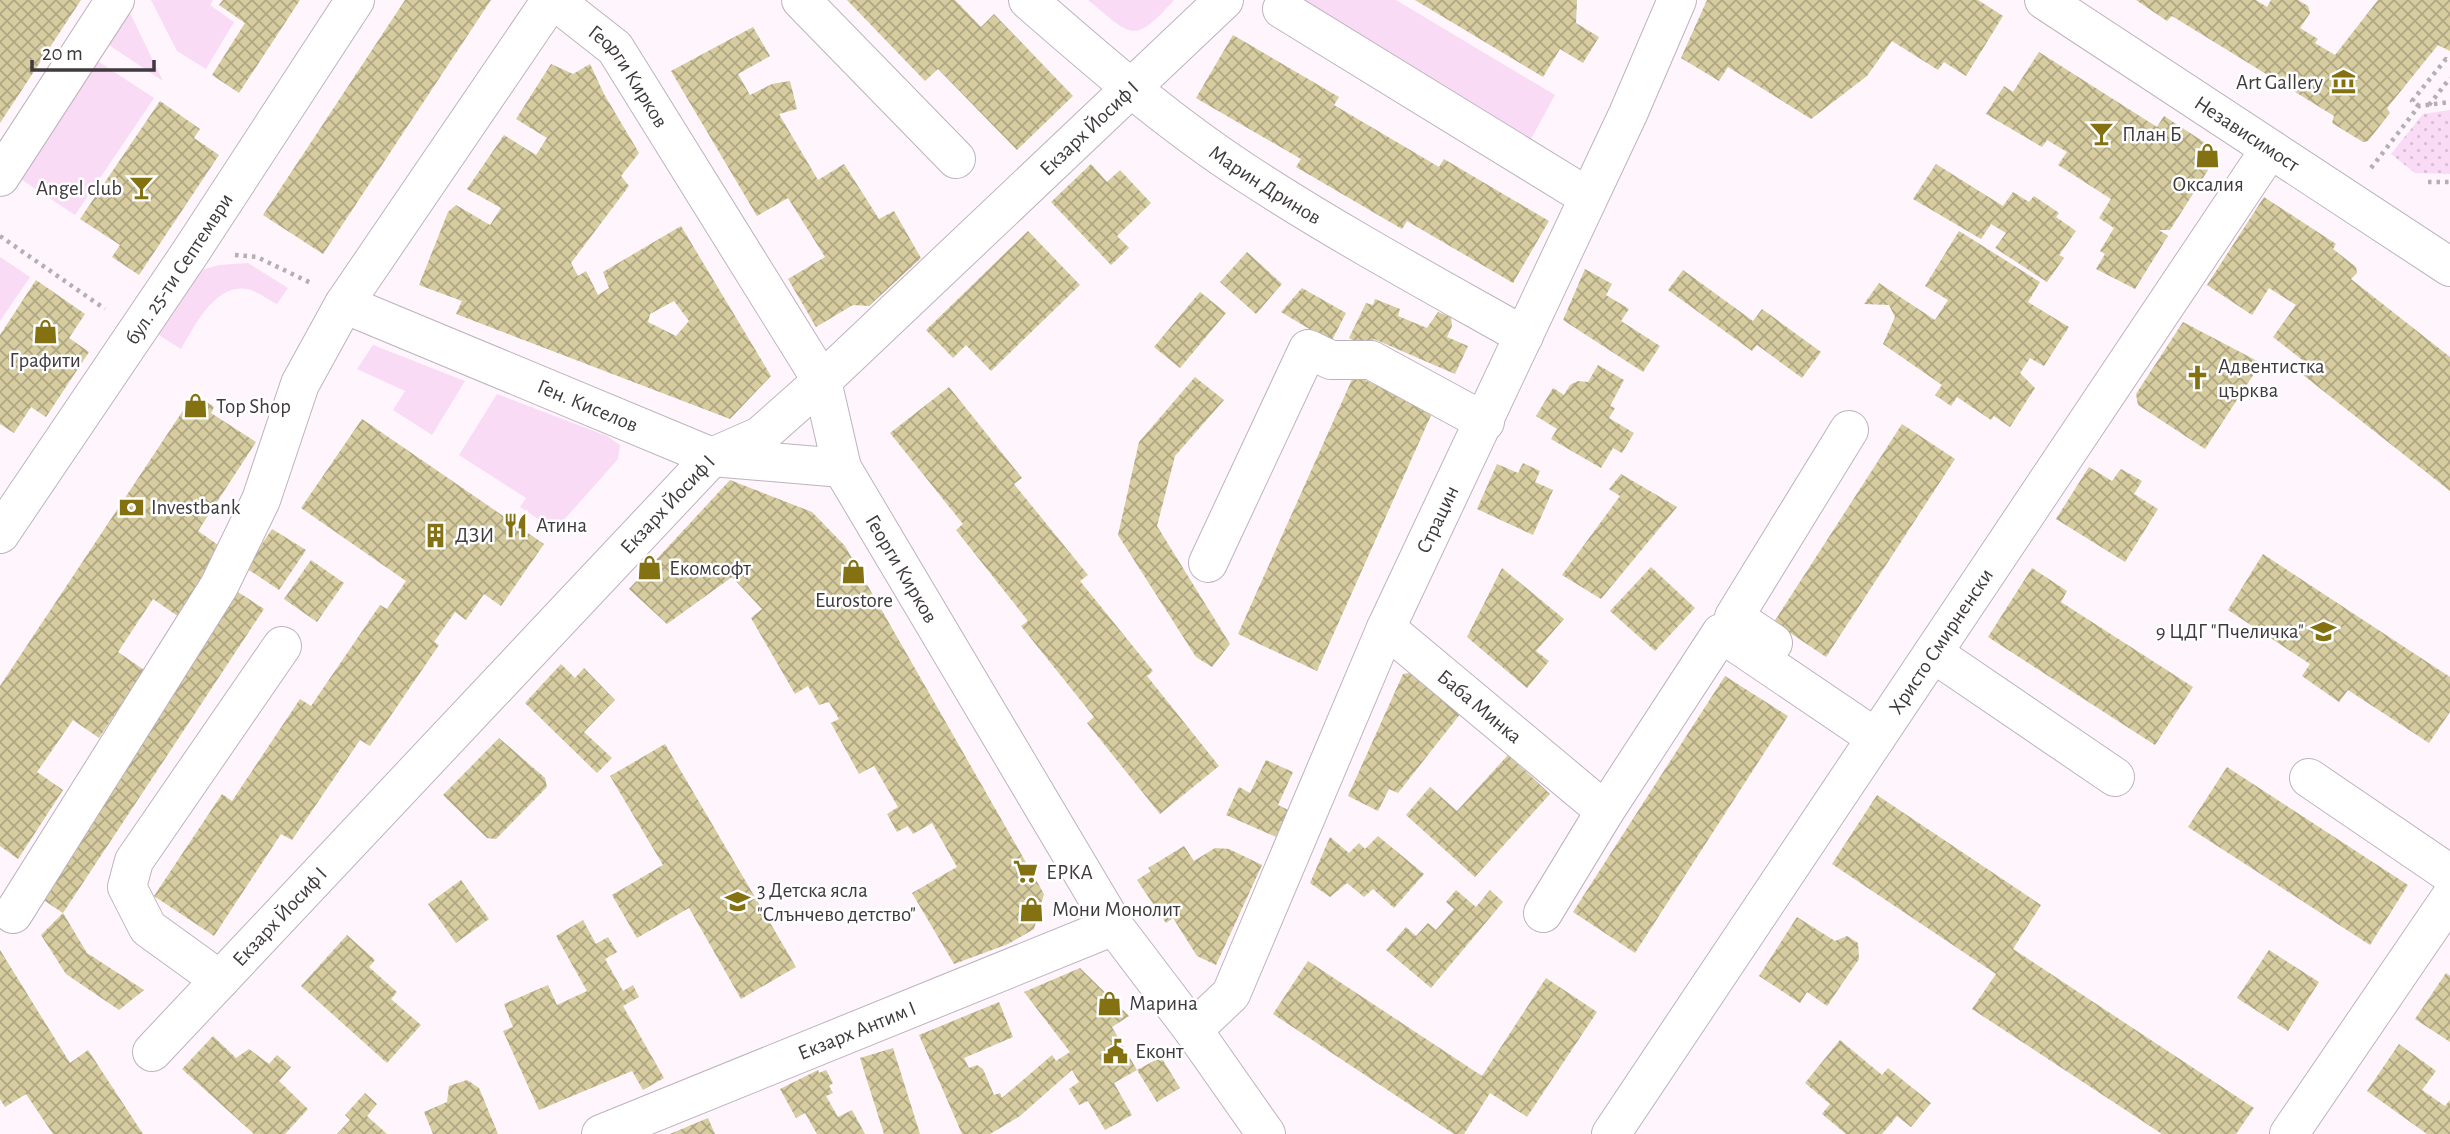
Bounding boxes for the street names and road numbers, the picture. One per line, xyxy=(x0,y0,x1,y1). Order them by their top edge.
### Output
street label: Георги Кирков xyxy=(585,21,672,131)
street label: Екзарх Йосиф I xyxy=(1035,77,1142,180)
street label: Независимост xyxy=(2191,92,2304,176)
street label: Марин Дринов xyxy=(1205,141,1325,228)
street label: бул. 25-ти Септември xyxy=(121,189,237,348)
street label: Ген. Киселов xyxy=(534,375,641,436)
street label: Екзарх Йосиф I xyxy=(616,451,719,558)
street label: Страцин xyxy=(1412,482,1462,556)
street label: Георги Кирков xyxy=(862,511,942,626)
street label: Христо Смирненски xyxy=(1885,565,1997,718)
street label: Баба Минка xyxy=(1433,665,1526,747)
street label: Екзарх Йосиф I xyxy=(228,863,331,970)
street label: Екзарх Антим I xyxy=(795,997,919,1064)

